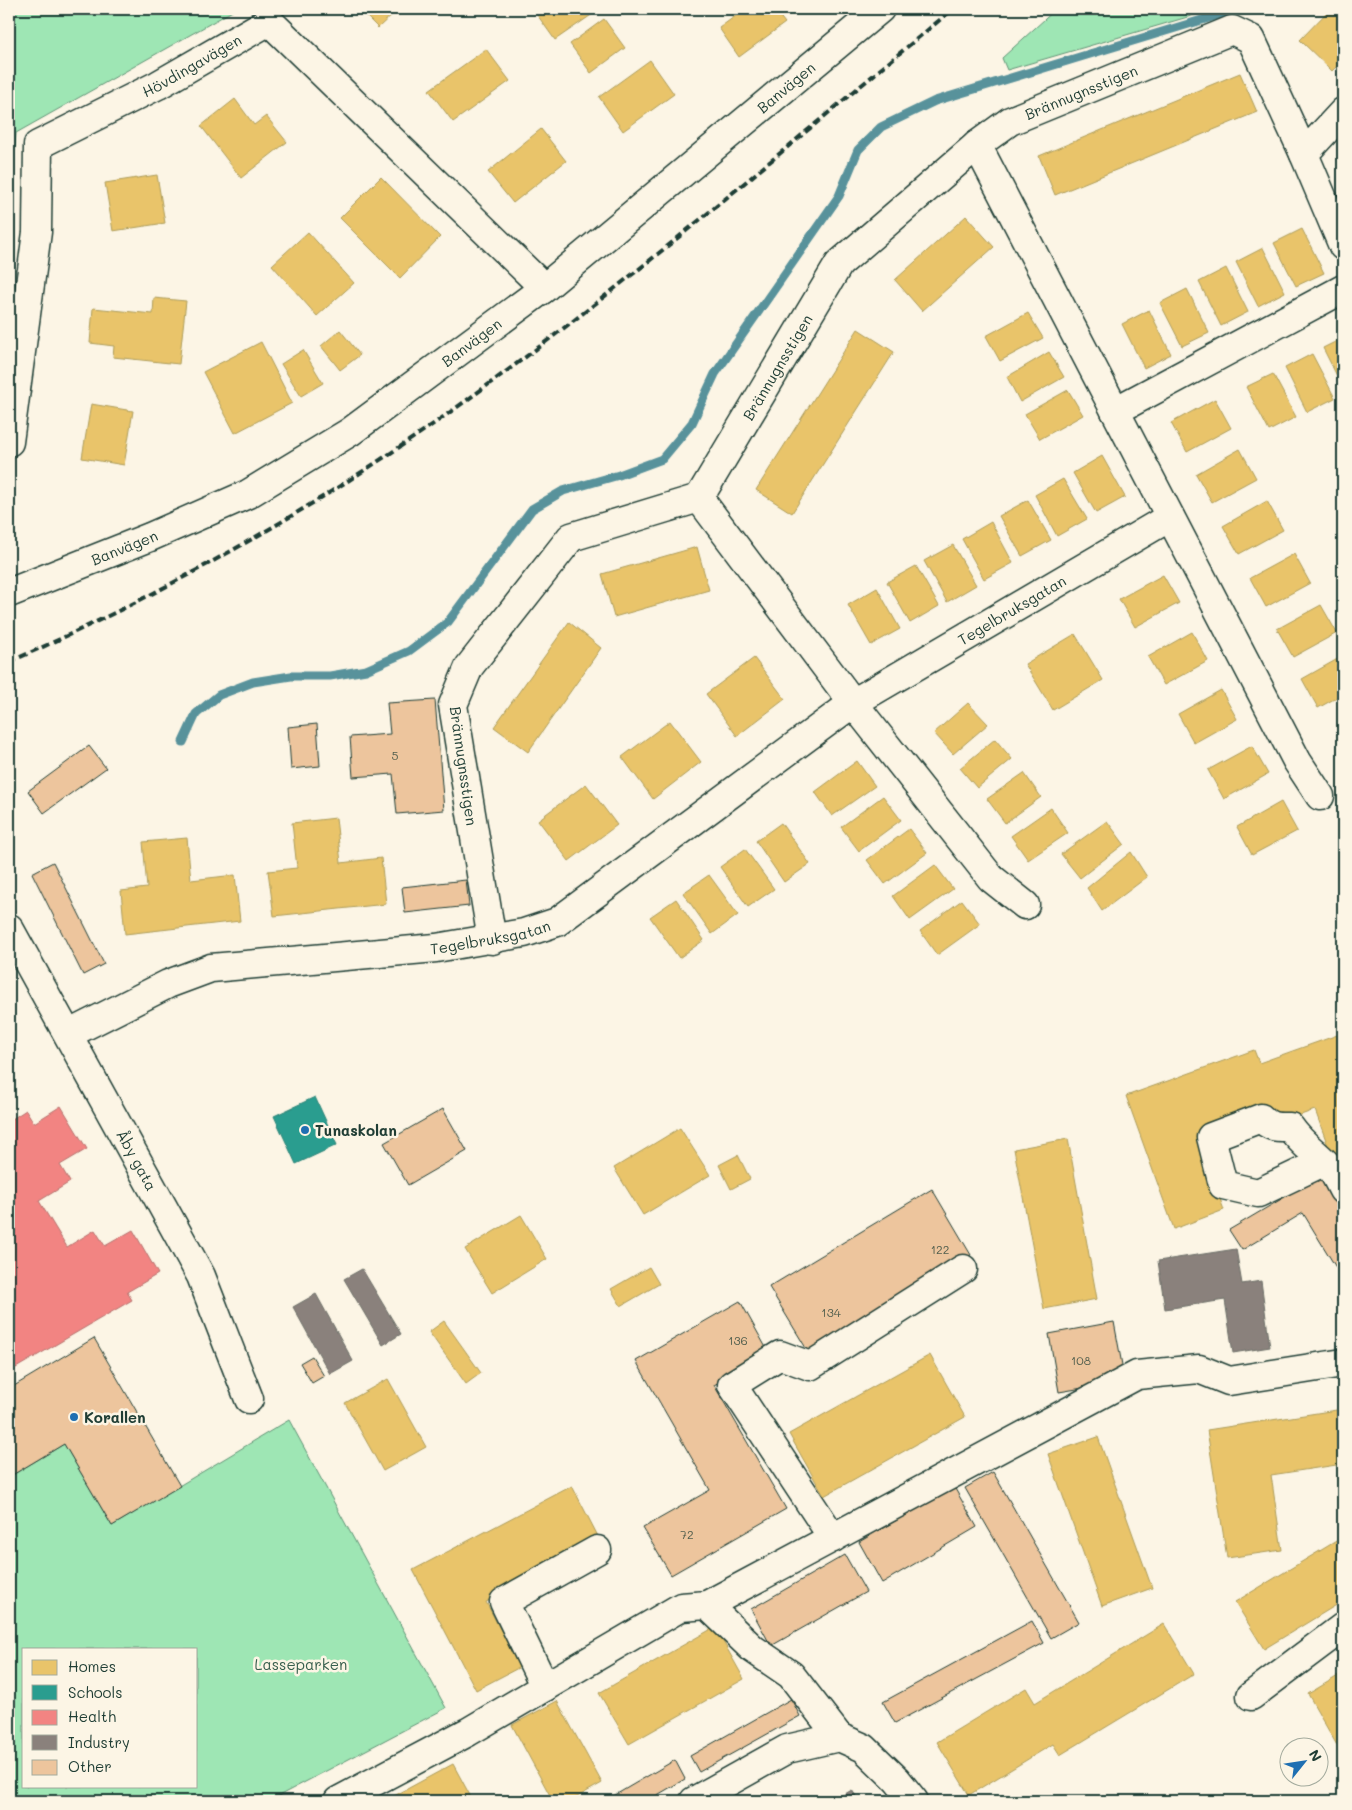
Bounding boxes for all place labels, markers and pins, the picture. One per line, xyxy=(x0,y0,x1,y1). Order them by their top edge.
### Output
place label: Tunaskolan xyxy=(315,1120,397,1140)
marker: Tunaskolan xyxy=(299,1124,311,1136)
place label: Korallen xyxy=(84,1407,146,1427)
marker: Korallen xyxy=(68,1411,80,1423)

